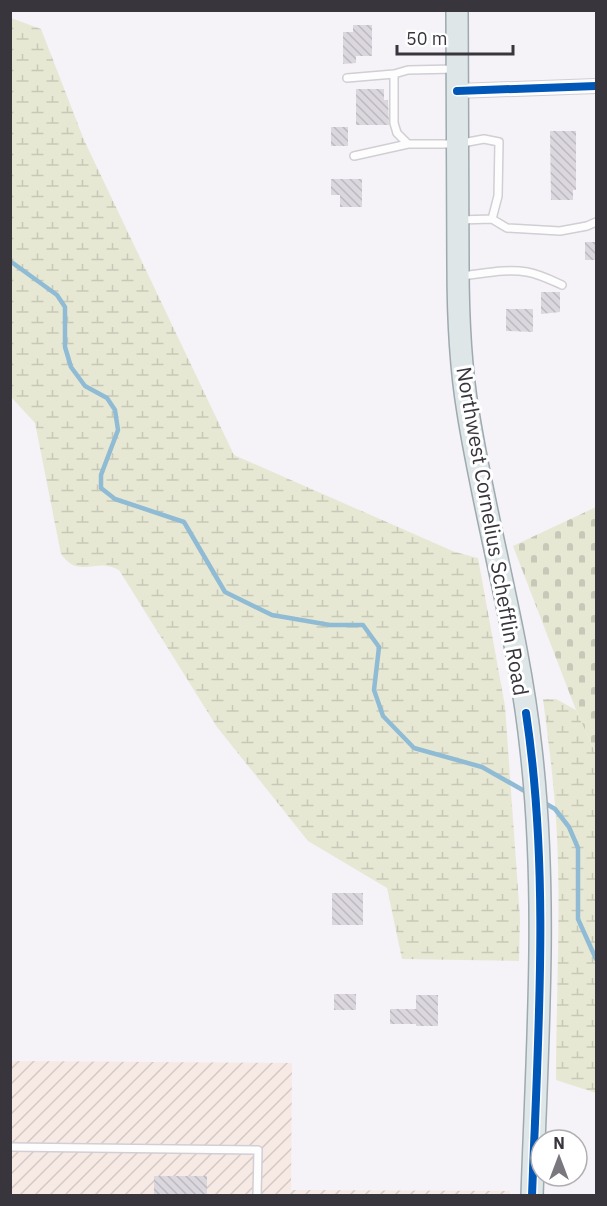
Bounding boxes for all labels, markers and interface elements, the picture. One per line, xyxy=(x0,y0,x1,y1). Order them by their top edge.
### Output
scale bar xyxy=(397,18,512,56)
text: 50 m xyxy=(406,27,448,50)
street label: Northwest Cornelius Schefflin Road xyxy=(450,364,536,698)
north arrow xyxy=(529,1128,589,1188)
text: N xyxy=(553,1133,565,1153)

